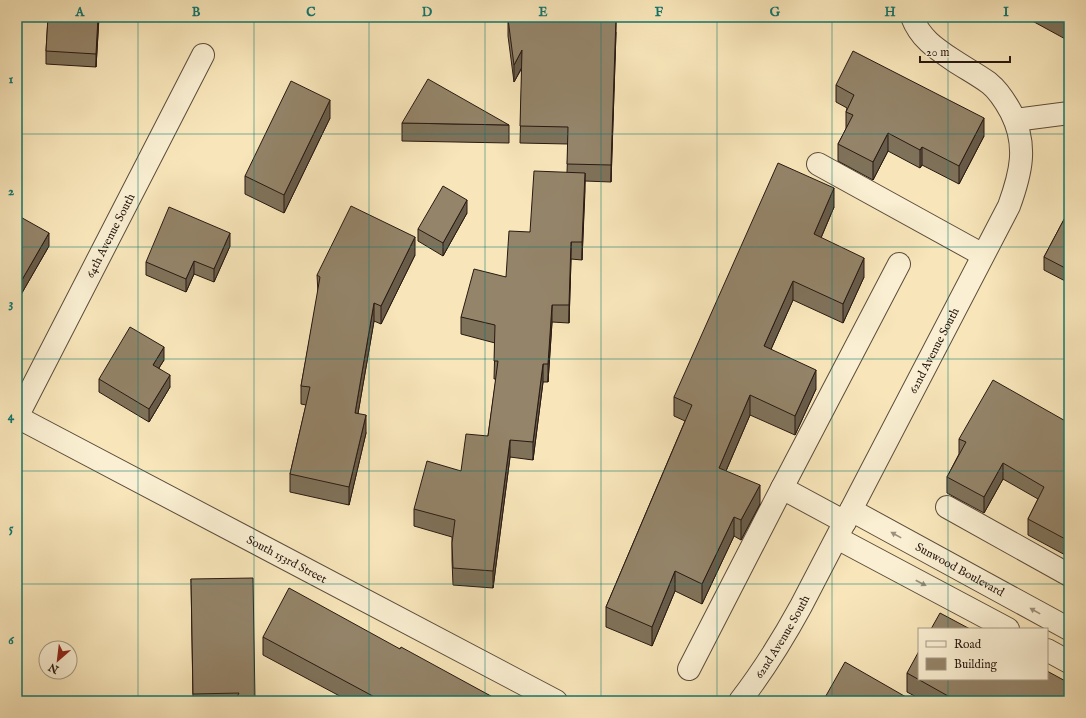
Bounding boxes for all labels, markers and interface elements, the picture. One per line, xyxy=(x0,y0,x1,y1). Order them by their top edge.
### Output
text: A xyxy=(75,4,86,21)
text: B xyxy=(192,4,201,21)
text: C xyxy=(306,4,316,21)
text: D xyxy=(422,4,433,21)
text: E xyxy=(538,4,548,21)
text: F xyxy=(655,4,664,21)
text: G xyxy=(770,4,781,21)
text: H xyxy=(884,4,896,21)
text: I xyxy=(1003,4,1009,21)
scale bar xyxy=(920,38,1010,64)
text: 20 m xyxy=(926,45,949,60)
text: 1 xyxy=(9,71,14,88)
text: 2 xyxy=(8,183,14,200)
street label: 64th Avenue South xyxy=(82,190,138,280)
text: 3 xyxy=(9,295,14,312)
street label: 62nd Avenue South xyxy=(905,304,963,396)
text: 4 xyxy=(8,408,15,425)
text: 5 xyxy=(9,520,14,537)
one-way arrow xyxy=(890,531,902,538)
street label: South 153rd Street xyxy=(244,532,330,586)
street label: Sunwood Boulevard xyxy=(913,539,1007,600)
one-way arrow xyxy=(915,579,927,586)
street label: 62nd Avenue South xyxy=(751,592,813,681)
one-way arrow xyxy=(1029,607,1041,614)
legend xyxy=(918,628,1048,680)
text: 6 xyxy=(8,632,14,649)
text: Road xyxy=(954,637,982,652)
north arrow xyxy=(38,640,78,680)
text: Building xyxy=(954,657,998,672)
text: N xyxy=(46,659,62,677)

